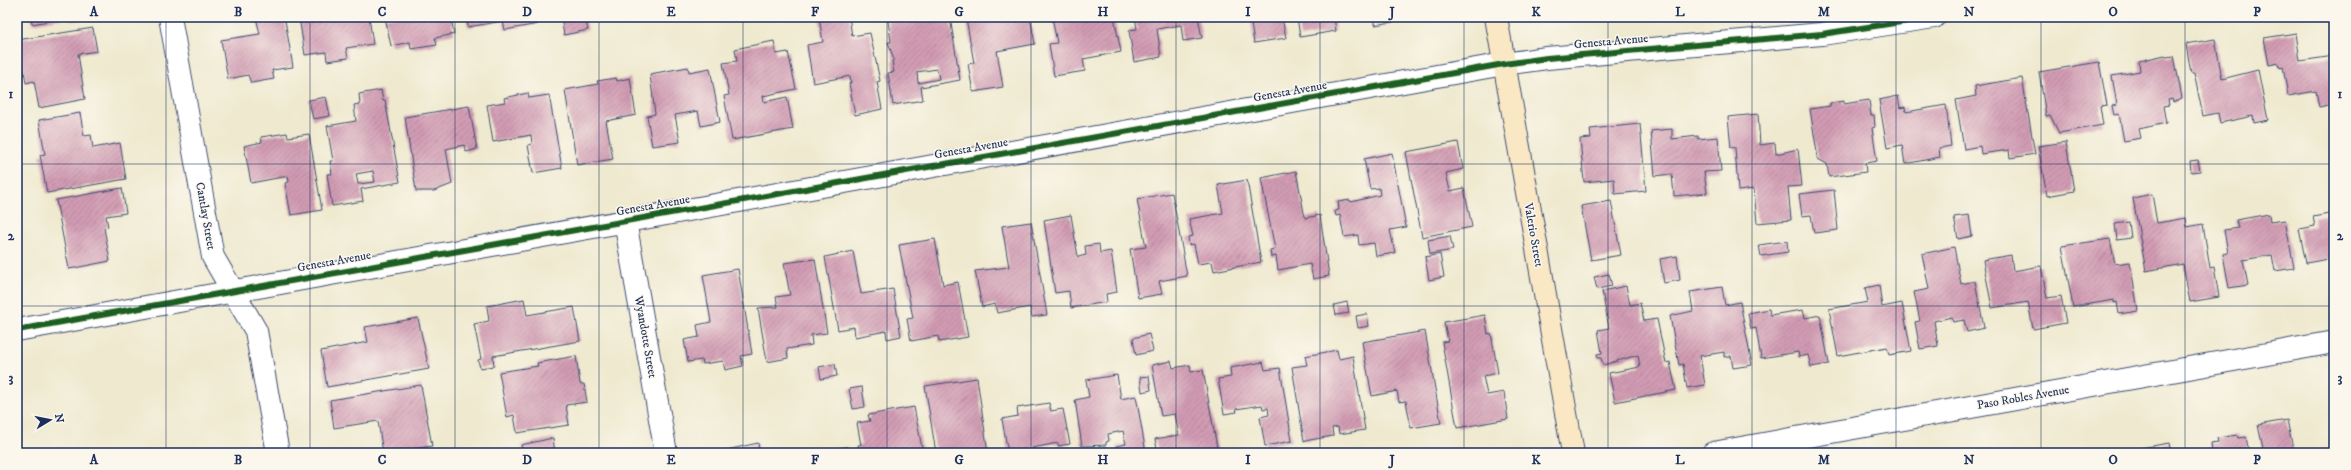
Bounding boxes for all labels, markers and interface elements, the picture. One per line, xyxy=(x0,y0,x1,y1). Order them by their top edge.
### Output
text: A xyxy=(89,4,99,20)
text: B xyxy=(234,4,242,20)
text: C xyxy=(378,4,387,20)
text: D xyxy=(522,4,532,20)
text: E xyxy=(666,4,676,20)
text: F xyxy=(811,4,820,20)
text: G xyxy=(954,4,964,20)
text: H xyxy=(1098,4,1109,20)
text: I xyxy=(1245,4,1251,20)
text: J xyxy=(1387,4,1395,21)
text: K xyxy=(1531,4,1541,20)
text: L xyxy=(1675,4,1685,20)
text: M xyxy=(1818,4,1830,20)
text: N xyxy=(1964,4,1975,20)
text: O xyxy=(2108,4,2118,20)
text: P xyxy=(2253,4,2261,20)
street label: Genesta Avenue xyxy=(1573,31,1649,52)
street label: Genesta Avenue xyxy=(1252,78,1328,105)
text: 1 xyxy=(9,86,14,102)
text: 1 xyxy=(2338,86,2343,102)
street label: Genesta Avenue xyxy=(933,135,1009,162)
street label: Cantlay Street xyxy=(192,181,219,251)
street label: Genesta Avenue xyxy=(615,192,691,219)
street label: Valerio Street xyxy=(1520,201,1547,268)
text: 2 xyxy=(8,228,15,244)
text: 2 xyxy=(2337,228,2344,244)
street label: Genesta Avenue xyxy=(296,248,372,275)
street label: Wyandotte Street xyxy=(631,294,660,379)
text: 3 xyxy=(9,370,14,386)
text: 3 xyxy=(2338,370,2343,386)
street label: Paso Robles Avenue xyxy=(1976,382,2070,413)
north arrow xyxy=(30,400,70,440)
text: N xyxy=(51,413,67,424)
text: A xyxy=(89,452,99,468)
text: B xyxy=(234,452,242,468)
text: C xyxy=(378,452,387,468)
text: D xyxy=(522,452,532,468)
text: E xyxy=(666,452,676,468)
text: F xyxy=(811,452,820,468)
text: G xyxy=(954,452,964,468)
text: H xyxy=(1098,452,1109,468)
text: I xyxy=(1245,452,1251,468)
text: J xyxy=(1387,452,1395,469)
text: K xyxy=(1531,452,1541,468)
text: L xyxy=(1675,452,1685,468)
text: M xyxy=(1818,452,1830,468)
text: N xyxy=(1964,452,1975,468)
text: O xyxy=(2108,452,2118,468)
text: P xyxy=(2253,452,2261,468)

